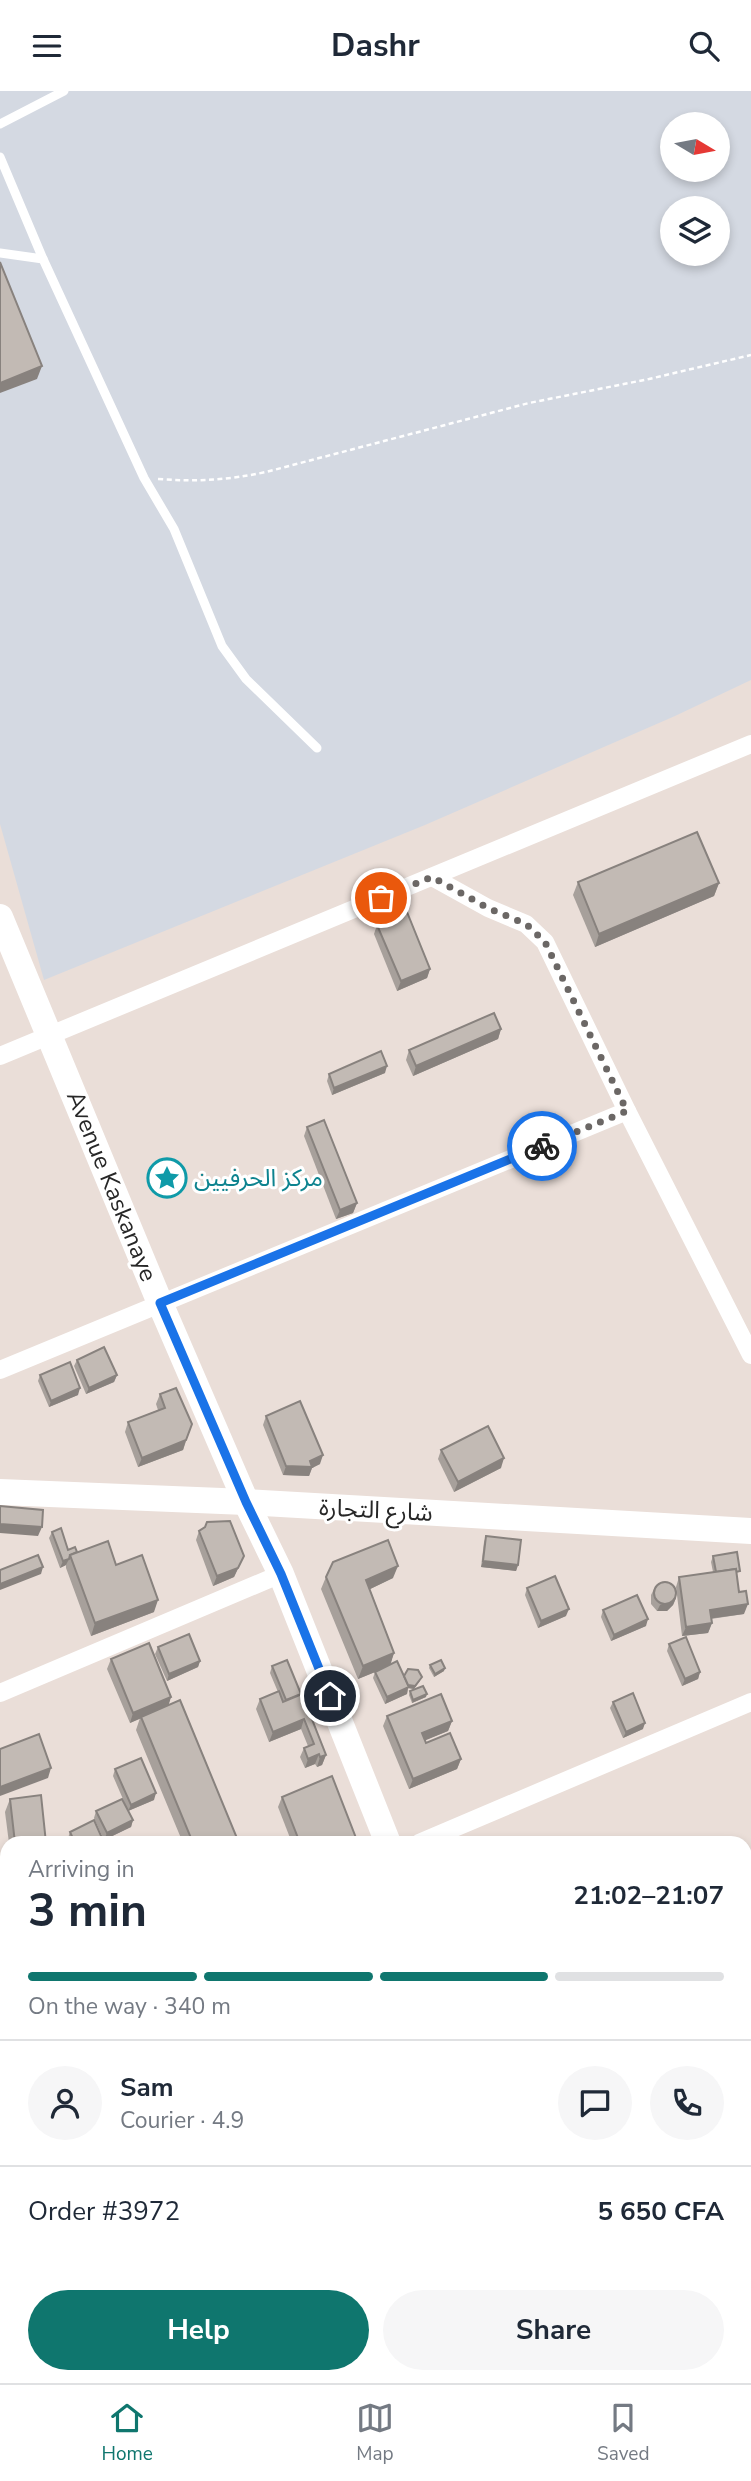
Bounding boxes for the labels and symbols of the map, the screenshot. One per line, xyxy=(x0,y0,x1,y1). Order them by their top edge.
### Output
north arrow xyxy=(660,112,730,182)
pin xyxy=(351,868,411,928)
street label: Avenue Kaskanaye xyxy=(59,1086,165,1286)
courier xyxy=(507,1111,577,1181)
place icon: مركز الحرفيين xyxy=(146,1157,188,1199)
place label: مركز الحرفيين xyxy=(194,1162,323,1194)
street label: شارع التجارة xyxy=(318,1491,434,1530)
pin xyxy=(300,1666,360,1726)

